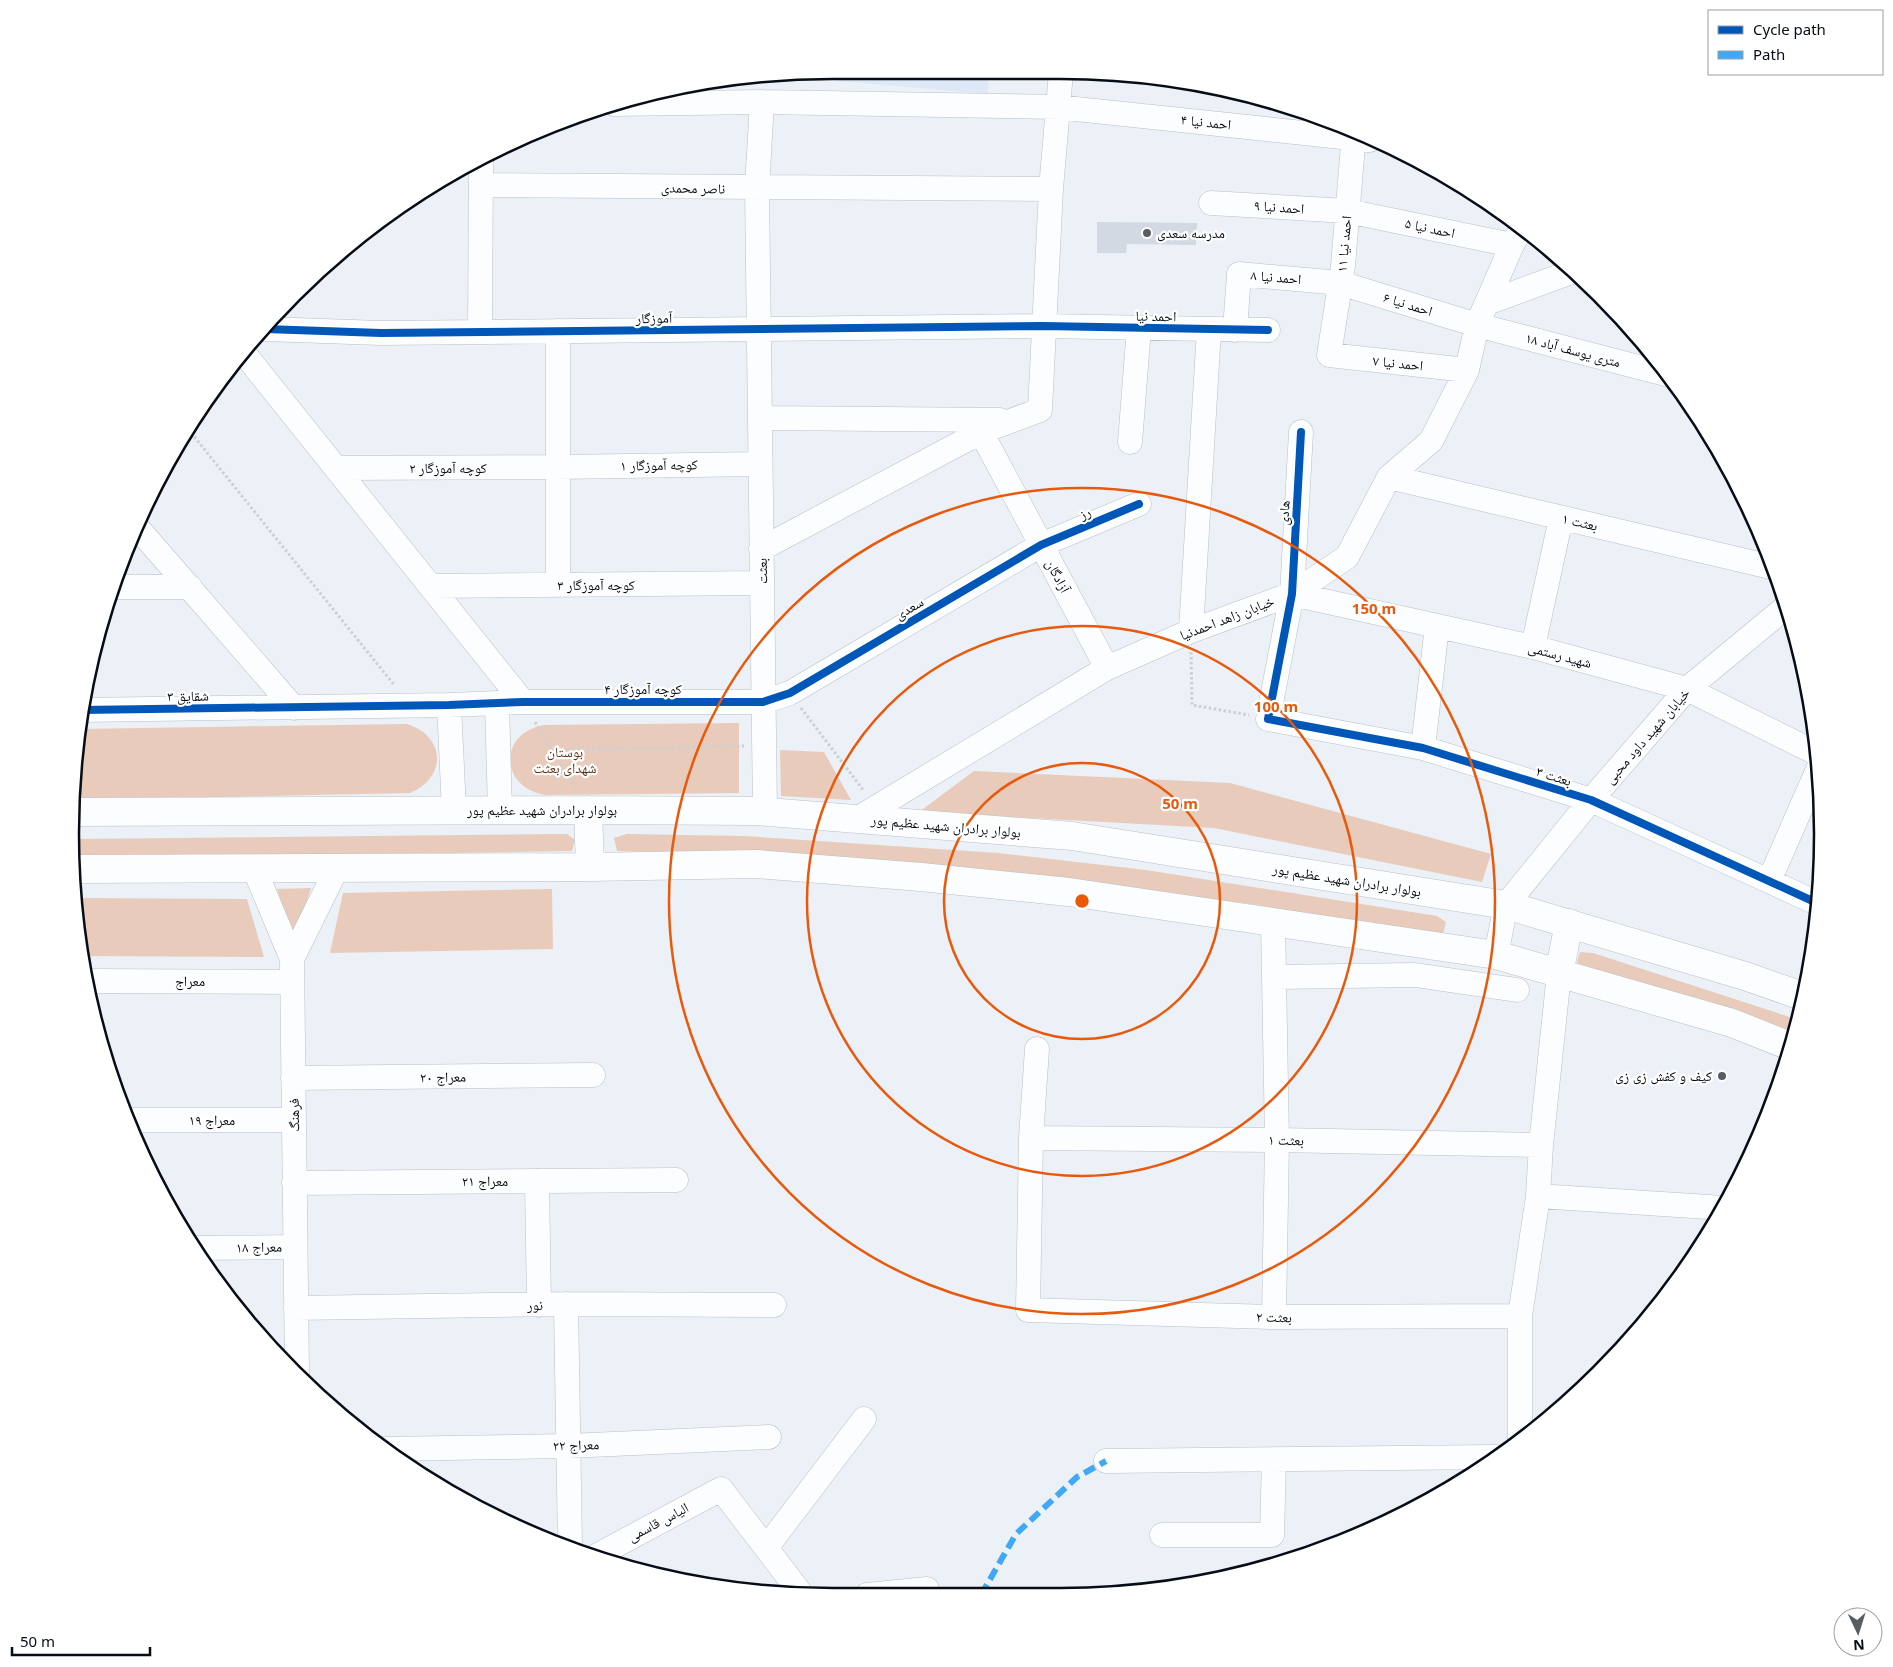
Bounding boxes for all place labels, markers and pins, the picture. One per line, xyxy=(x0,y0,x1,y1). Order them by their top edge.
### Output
place label: مدرسه سعدی xyxy=(1157,223,1225,242)
marker: مدرسه سعدی xyxy=(1141,227,1153,239)
centre of rings xyxy=(1073,892,1091,910)
place label: کیف و کفش زی زی xyxy=(1615,1066,1712,1085)
marker: کیف و کفش زی زی xyxy=(1716,1070,1728,1082)

